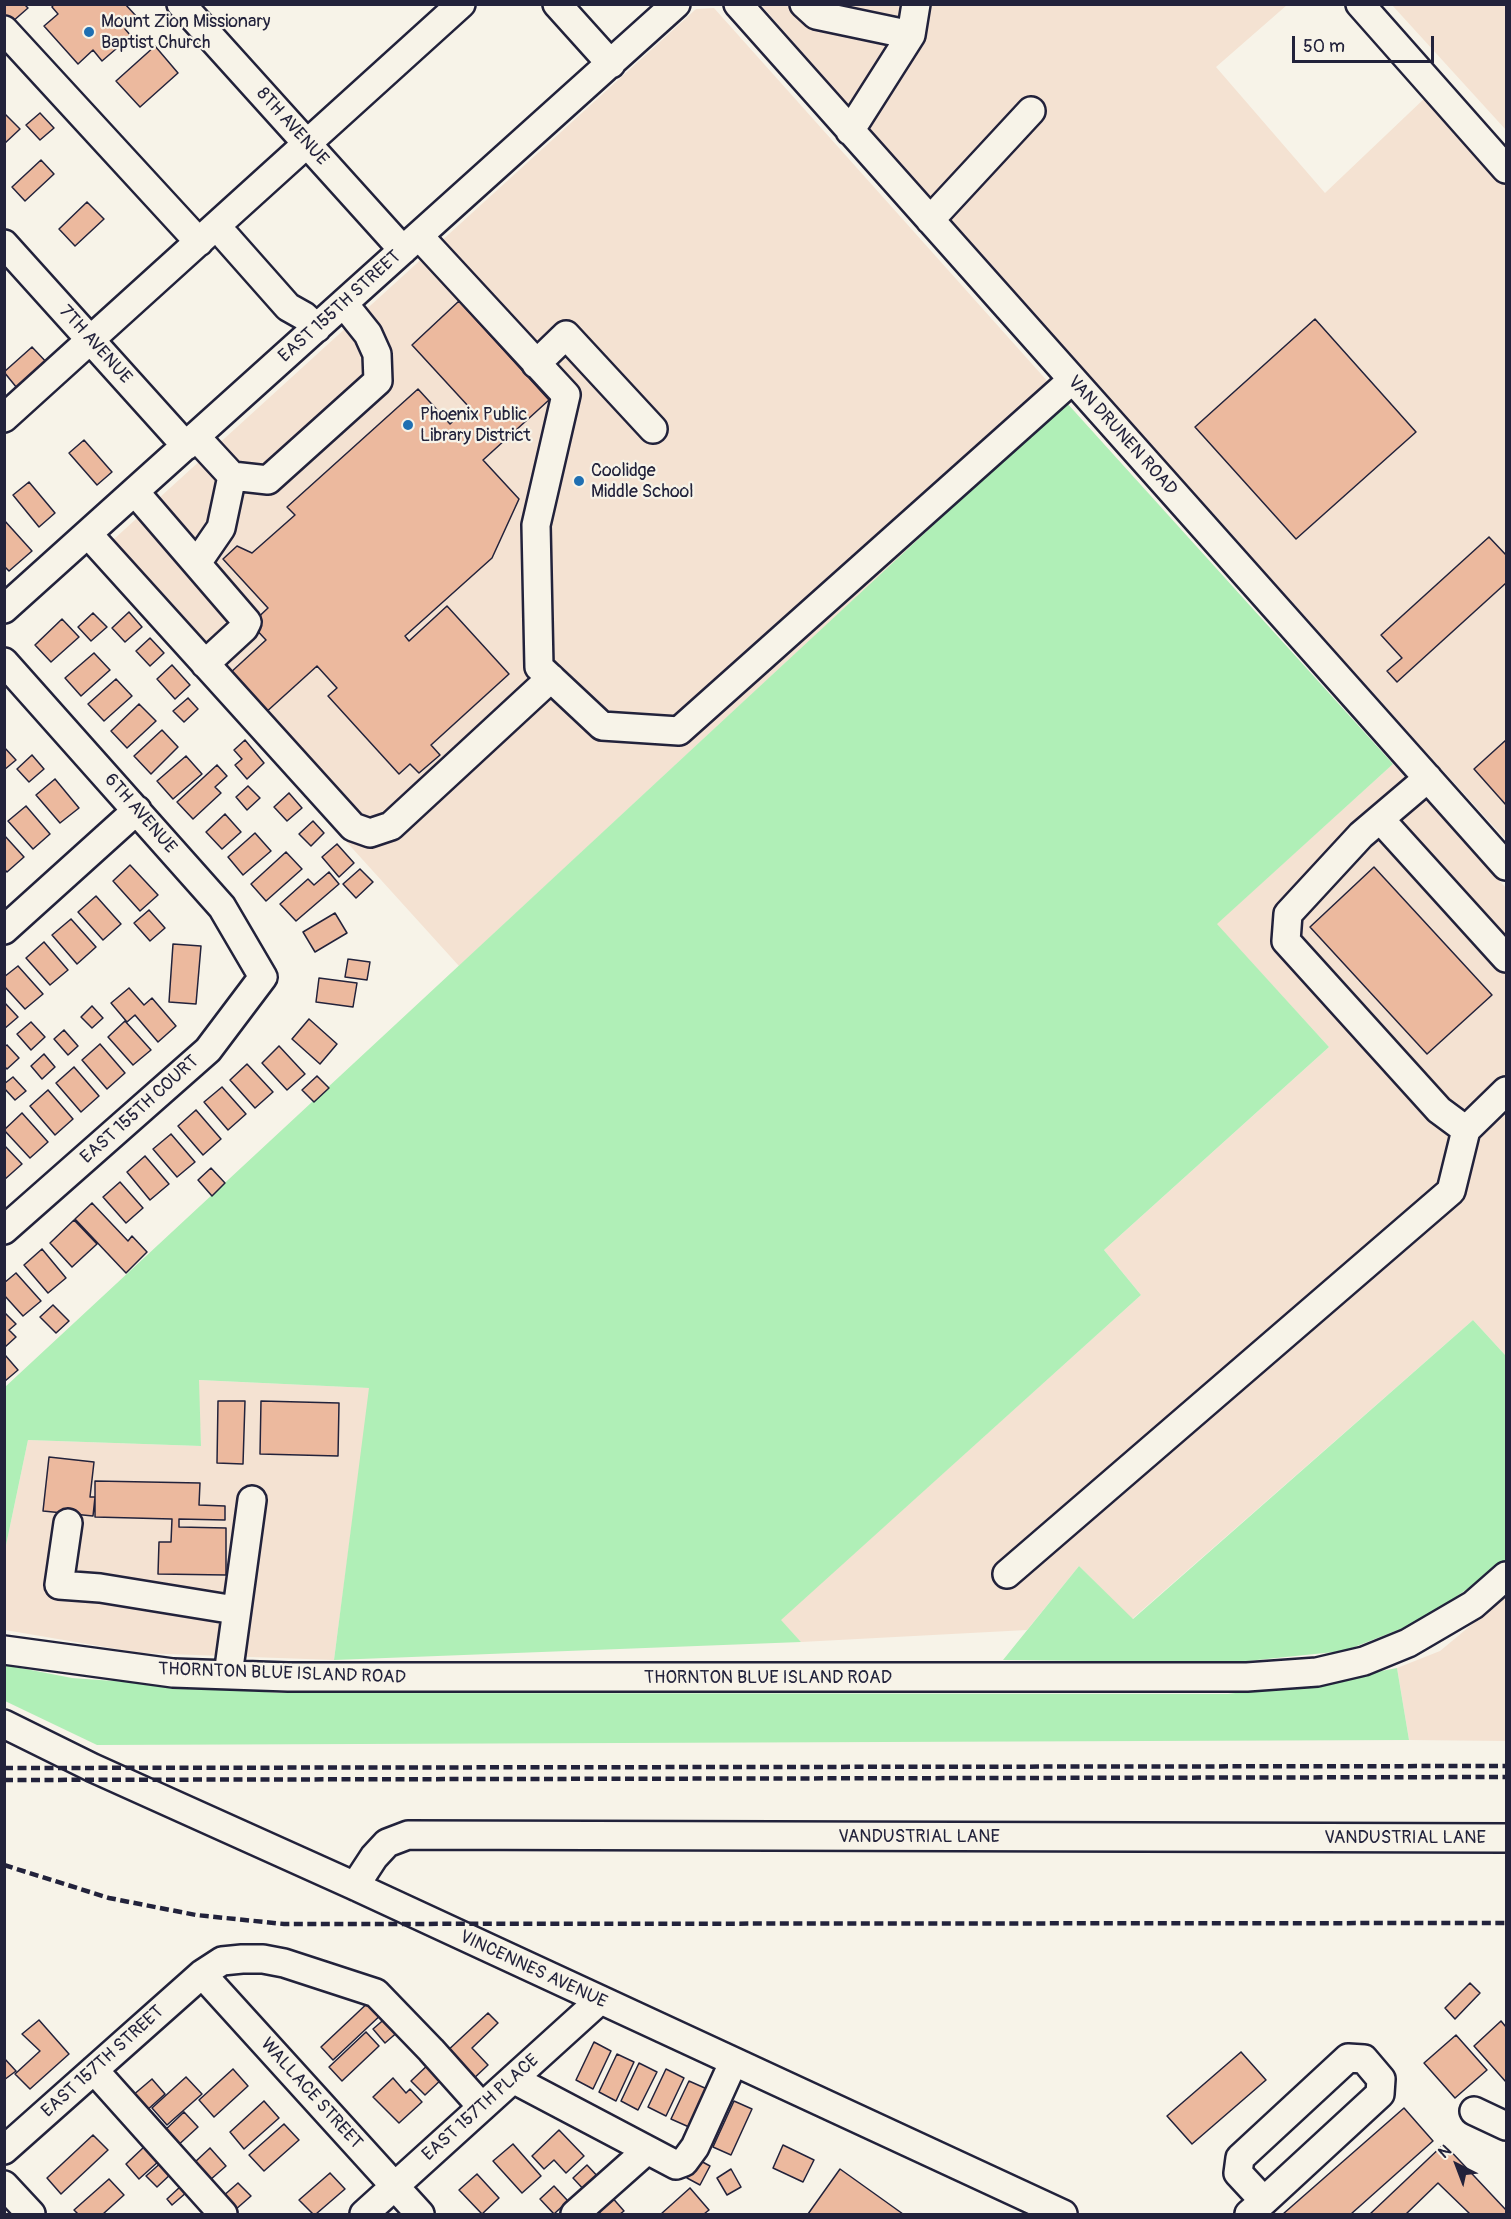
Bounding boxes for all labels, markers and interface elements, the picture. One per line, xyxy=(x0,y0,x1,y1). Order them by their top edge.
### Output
place label: Mount Zion Missionary Baptist Church xyxy=(101,11,271,54)
scale bar xyxy=(1295,24,1438,62)
marker: Mount Zion Missionary Baptist Church xyxy=(82,25,96,39)
text: 50 m xyxy=(1303,35,1345,58)
street label: 8TH AVENUE xyxy=(251,83,333,171)
street label: EAST 155TH STREET xyxy=(274,246,406,368)
street label: 7TH AVENUE xyxy=(54,301,136,389)
street label: VAN DRUNEN ROAD xyxy=(1063,372,1181,500)
place label: Phoenix Public Library District xyxy=(420,404,531,446)
marker: Phoenix Public Library District xyxy=(401,418,415,432)
place label: Coolidge Middle School xyxy=(591,460,694,502)
marker: Coolidge Middle School xyxy=(572,474,586,488)
street label: 6TH AVENUE xyxy=(99,770,181,858)
street label: EAST 155TH COURT xyxy=(77,1051,203,1169)
street label: THORNTON BLUE ISLAND ROAD xyxy=(158,1659,406,1689)
street label: THORNTON BLUE ISLAND ROAD xyxy=(644,1667,892,1689)
street label: VANDUSTRIAL LANE xyxy=(838,1826,1000,1848)
street label: VANDUSTRIAL LANE xyxy=(1324,1827,1486,1849)
street label: VINCENNES AVENUE xyxy=(456,1926,610,2014)
street label: EAST 157TH STREET xyxy=(38,2002,168,2122)
street label: WALLACE STREET xyxy=(255,2034,367,2154)
street label: EAST 157TH PLACE xyxy=(418,2050,544,2166)
north arrow xyxy=(1427,2135,1487,2195)
text: N xyxy=(1434,2141,1456,2163)

